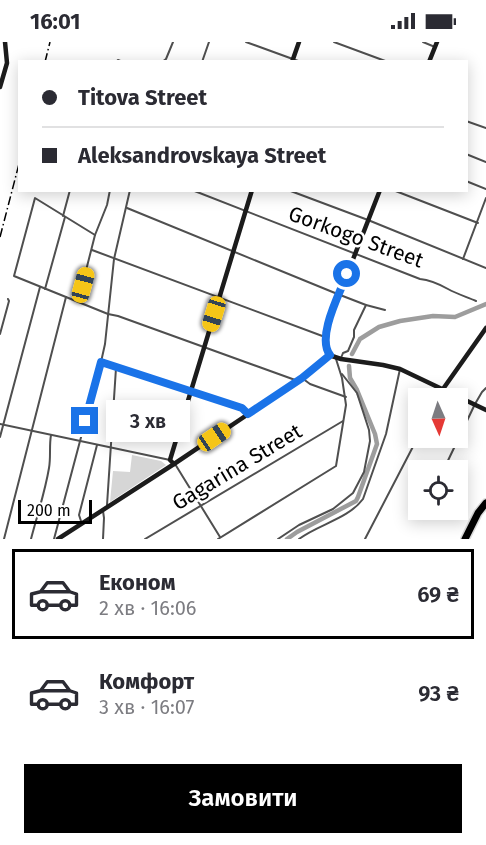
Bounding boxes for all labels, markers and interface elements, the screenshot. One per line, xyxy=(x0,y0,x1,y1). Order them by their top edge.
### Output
text: 16:01 xyxy=(30,8,81,35)
text: Titova Street xyxy=(78,84,207,111)
text: Aleksandrovskaya Street xyxy=(78,142,326,169)
street label: Gorkogo Street xyxy=(285,201,427,274)
route start xyxy=(333,260,360,287)
car xyxy=(70,265,96,305)
car xyxy=(200,294,228,334)
north arrow xyxy=(408,388,468,448)
map controls xyxy=(408,388,468,520)
callout: 3 хв xyxy=(106,400,190,442)
route end xyxy=(71,407,98,434)
text: 3 хв xyxy=(130,409,166,433)
street label: Gagarina Street xyxy=(167,418,307,516)
car xyxy=(194,419,234,455)
button: locate xyxy=(408,460,468,520)
scale bar xyxy=(18,497,92,525)
text: 200 m xyxy=(27,501,71,520)
icon: car xyxy=(27,567,81,621)
text: Економ xyxy=(99,569,176,596)
text: 69 ₴ xyxy=(417,581,459,608)
text: 2 хв · 16:06 xyxy=(99,596,197,620)
icon: car xyxy=(27,666,81,720)
text: Комфорт xyxy=(99,668,194,695)
text: 93 ₴ xyxy=(418,680,459,707)
text: 3 хв · 16:07 xyxy=(99,695,194,719)
button: Замовити xyxy=(24,764,462,833)

